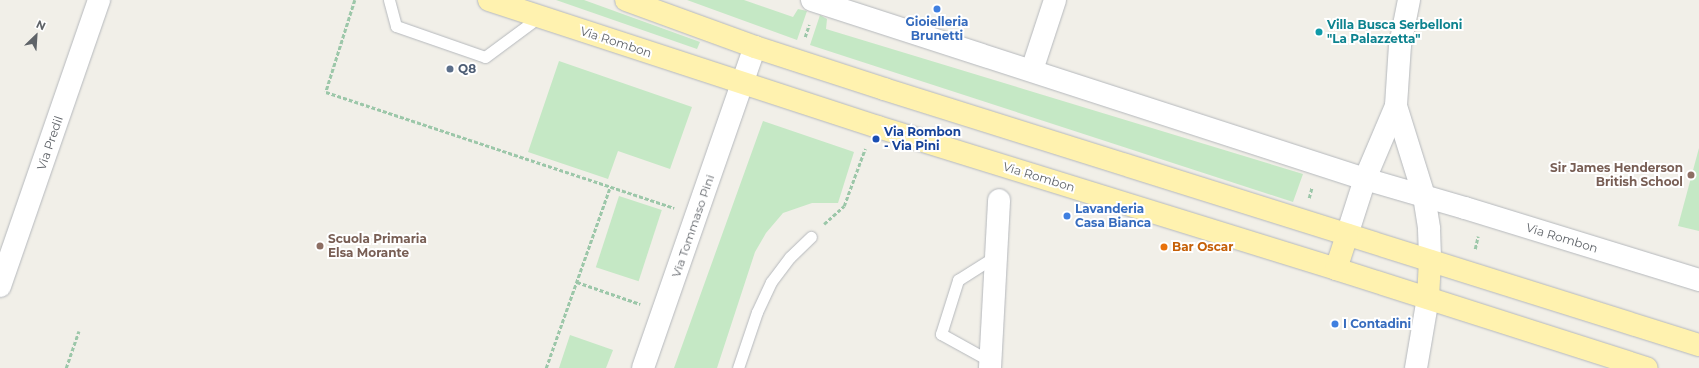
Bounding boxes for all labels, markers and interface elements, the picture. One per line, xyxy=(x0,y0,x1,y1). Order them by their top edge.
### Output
marker: Gioielleria Brunetti xyxy=(932,4,942,14)
place label: Gioielleria Brunetti xyxy=(906,15,968,43)
north arrow xyxy=(16,16,56,56)
text: N xyxy=(34,17,48,33)
place label: Villa Busca Serbelloni "La Palazzetta" xyxy=(1327,18,1462,46)
street label: Via Rombon xyxy=(578,24,654,60)
marker: Villa Busca Serbelloni "La Palazzetta" xyxy=(1314,27,1324,37)
place label: Q8 xyxy=(458,62,476,76)
marker: Q8 xyxy=(445,64,455,74)
street label: Via Predil xyxy=(34,114,66,172)
place label: Via Rombon - Via Pini xyxy=(884,125,961,153)
marker: Via Rombon - Via Pini xyxy=(871,134,881,144)
street label: Via Rombon xyxy=(1001,159,1077,195)
place label: Sir James Henderson British School xyxy=(1550,161,1683,189)
marker: Sir James Henderson British School xyxy=(1686,170,1696,180)
street label: Via Tommaso Pini xyxy=(669,173,717,279)
place label: Lavanderia Casa Bianca xyxy=(1075,202,1151,230)
marker: Lavanderia Casa Bianca xyxy=(1062,211,1072,221)
street label: Via Rombon xyxy=(1524,220,1600,256)
place label: Scuola Primaria Elsa Morante xyxy=(328,232,427,260)
place label: Bar Oscar xyxy=(1172,240,1233,254)
marker: Scuola Primaria Elsa Morante xyxy=(315,241,325,251)
marker: Bar Oscar xyxy=(1159,242,1169,252)
place label: I Contadini xyxy=(1343,317,1411,331)
marker: I Contadini xyxy=(1330,319,1340,329)

